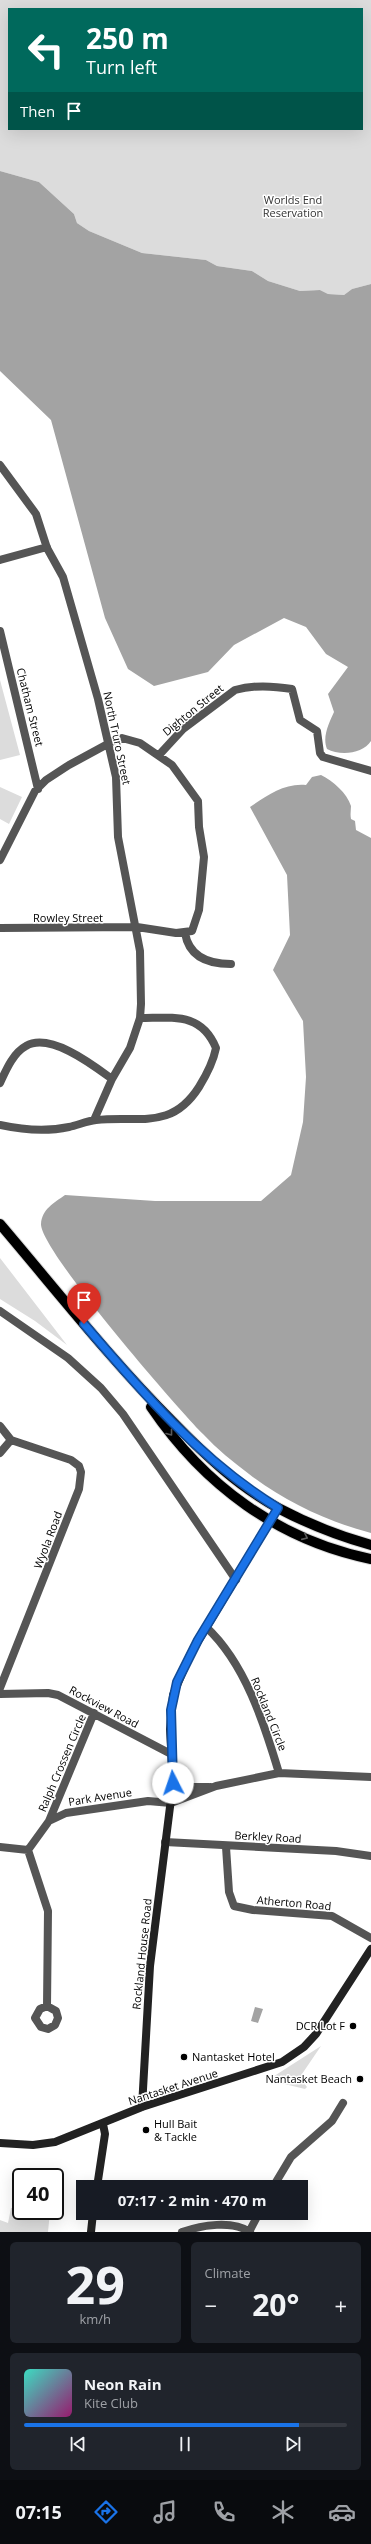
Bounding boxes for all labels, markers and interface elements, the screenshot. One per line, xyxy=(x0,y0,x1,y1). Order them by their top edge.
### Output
text: 250 m xyxy=(86,19,169,57)
icon: left xyxy=(20,24,72,76)
text: Turn left xyxy=(86,55,157,79)
icon: arrive xyxy=(63,100,85,122)
text: Then xyxy=(20,101,55,121)
park label: Worlds End Reservation xyxy=(263,192,323,220)
street label: Chatham Street xyxy=(13,666,47,748)
street label: Dighton Street xyxy=(159,680,226,739)
street label: North Truro Street xyxy=(100,690,135,786)
street label: Rowley Street xyxy=(33,910,103,925)
pin xyxy=(67,1283,101,1324)
icon: arrive xyxy=(73,1289,95,1311)
one-way arrow xyxy=(165,1429,172,1436)
street label: Wyola Road xyxy=(30,1509,65,1571)
one-way arrow xyxy=(301,1532,309,1540)
street label: Rockland Circle xyxy=(248,1675,291,1753)
street label: Rockview Road xyxy=(67,1682,142,1731)
street label: Ralph Crossen Circle xyxy=(34,1712,89,1814)
position arrow xyxy=(152,1762,194,1804)
street label: Park Avenue xyxy=(67,1784,133,1809)
street label: Berkley Road xyxy=(234,1827,302,1846)
street label: Atherton Road xyxy=(256,1892,332,1913)
street label: Rockland House Road xyxy=(128,1898,155,2010)
place label: DCR Lot F xyxy=(296,2018,345,2033)
marker: DCR Lot F xyxy=(348,2021,358,2031)
place label: Nantasket Hotel xyxy=(192,2049,275,2064)
marker: Nantasket Hotel xyxy=(179,2052,189,2062)
street label: Nantasket Avenue xyxy=(126,2065,220,2108)
place label: Nantasket Beach xyxy=(265,2071,352,2086)
marker: Nantasket Beach xyxy=(355,2074,365,2084)
place label: Hull Bait & Tackle xyxy=(154,2116,197,2144)
marker: Hull Bait & Tackle xyxy=(141,2125,151,2135)
speed limit sign: 40 xyxy=(12,2168,64,2220)
text: 07:17 · 2 min · 470 m xyxy=(118,2190,266,2210)
text: 29 xyxy=(66,2248,125,2319)
text: Climate xyxy=(205,2264,250,2282)
text: 20° xyxy=(252,2284,299,2325)
text: − xyxy=(205,2290,217,2320)
text: + xyxy=(334,2290,347,2320)
text: km/h xyxy=(79,2310,111,2328)
text: Neon Rain xyxy=(84,2374,162,2394)
text: Kite Club xyxy=(84,2394,138,2412)
icon: previous xyxy=(67,2433,89,2455)
icon: pause xyxy=(174,2433,196,2455)
icon: next xyxy=(282,2433,304,2455)
icon: directions xyxy=(92,2498,120,2526)
icon: music xyxy=(151,2498,179,2526)
icon: phone xyxy=(210,2498,238,2526)
icon: climate xyxy=(269,2498,297,2526)
icon: car xyxy=(328,2498,356,2526)
text: 07:15 xyxy=(15,2500,62,2524)

